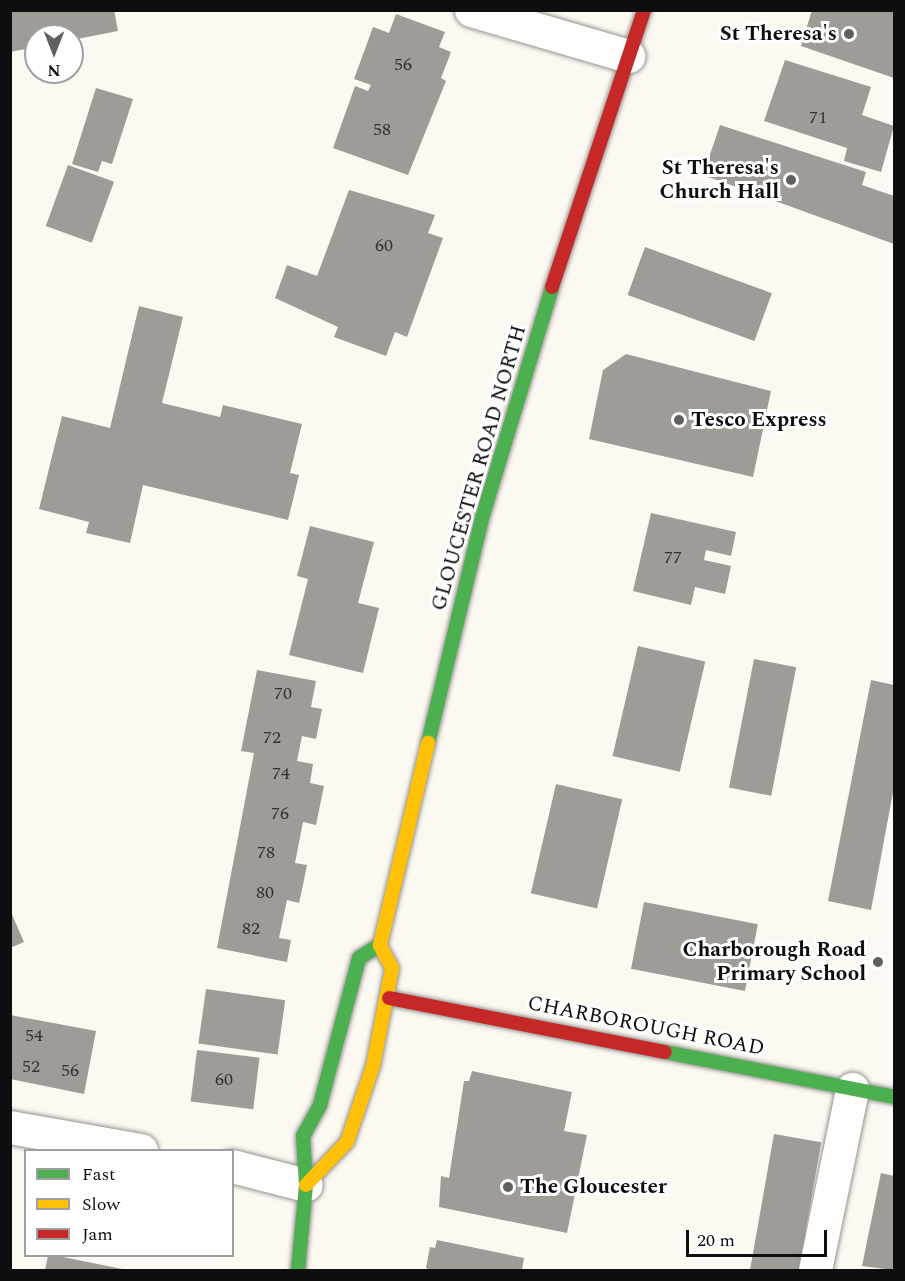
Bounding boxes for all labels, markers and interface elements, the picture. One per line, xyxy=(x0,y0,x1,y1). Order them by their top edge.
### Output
place label: St Theresa's xyxy=(720,21,837,47)
north arrow xyxy=(24,24,84,84)
marker: St Theresa's xyxy=(842,27,856,41)
house number: 56 xyxy=(394,54,412,76)
text: N xyxy=(47,58,61,82)
house number: 71 xyxy=(809,107,827,129)
house number: 58 xyxy=(373,119,391,141)
place label: St Theresa's Church Hall xyxy=(659,155,779,205)
marker: St Theresa's Church Hall xyxy=(784,173,798,187)
house number: 60 xyxy=(375,235,393,257)
street label: GLOUCESTER ROAD NORTH xyxy=(426,322,532,614)
place label: Tesco Express xyxy=(691,407,827,433)
marker: Tesco Express xyxy=(672,413,686,427)
house number: 77 xyxy=(664,547,682,569)
house number: 70 xyxy=(274,683,292,705)
house number: 72 xyxy=(263,727,281,749)
house number: 74 xyxy=(272,763,290,785)
house number: 76 xyxy=(271,803,289,825)
house number: 78 xyxy=(257,842,275,864)
house number: 80 xyxy=(256,882,274,904)
house number: 82 xyxy=(242,918,260,940)
place label: Charborough Road Primary School xyxy=(682,937,866,987)
marker: Charborough Road Primary School xyxy=(871,955,885,969)
street label: CHARBOROUGH ROAD xyxy=(525,991,767,1061)
house number: 54 xyxy=(25,1025,43,1047)
house number: 52 xyxy=(22,1056,40,1078)
house number: 56 xyxy=(61,1060,79,1082)
house number: 60 xyxy=(215,1069,233,1091)
legend xyxy=(24,1149,234,1257)
text: Fast xyxy=(82,1161,115,1188)
place label: The Gloucester xyxy=(520,1174,667,1200)
marker: The Gloucester xyxy=(501,1180,515,1194)
text: Slow xyxy=(82,1191,120,1218)
scale bar xyxy=(689,1218,830,1256)
text: Jam xyxy=(82,1221,113,1248)
text: 20 m xyxy=(697,1227,735,1254)

